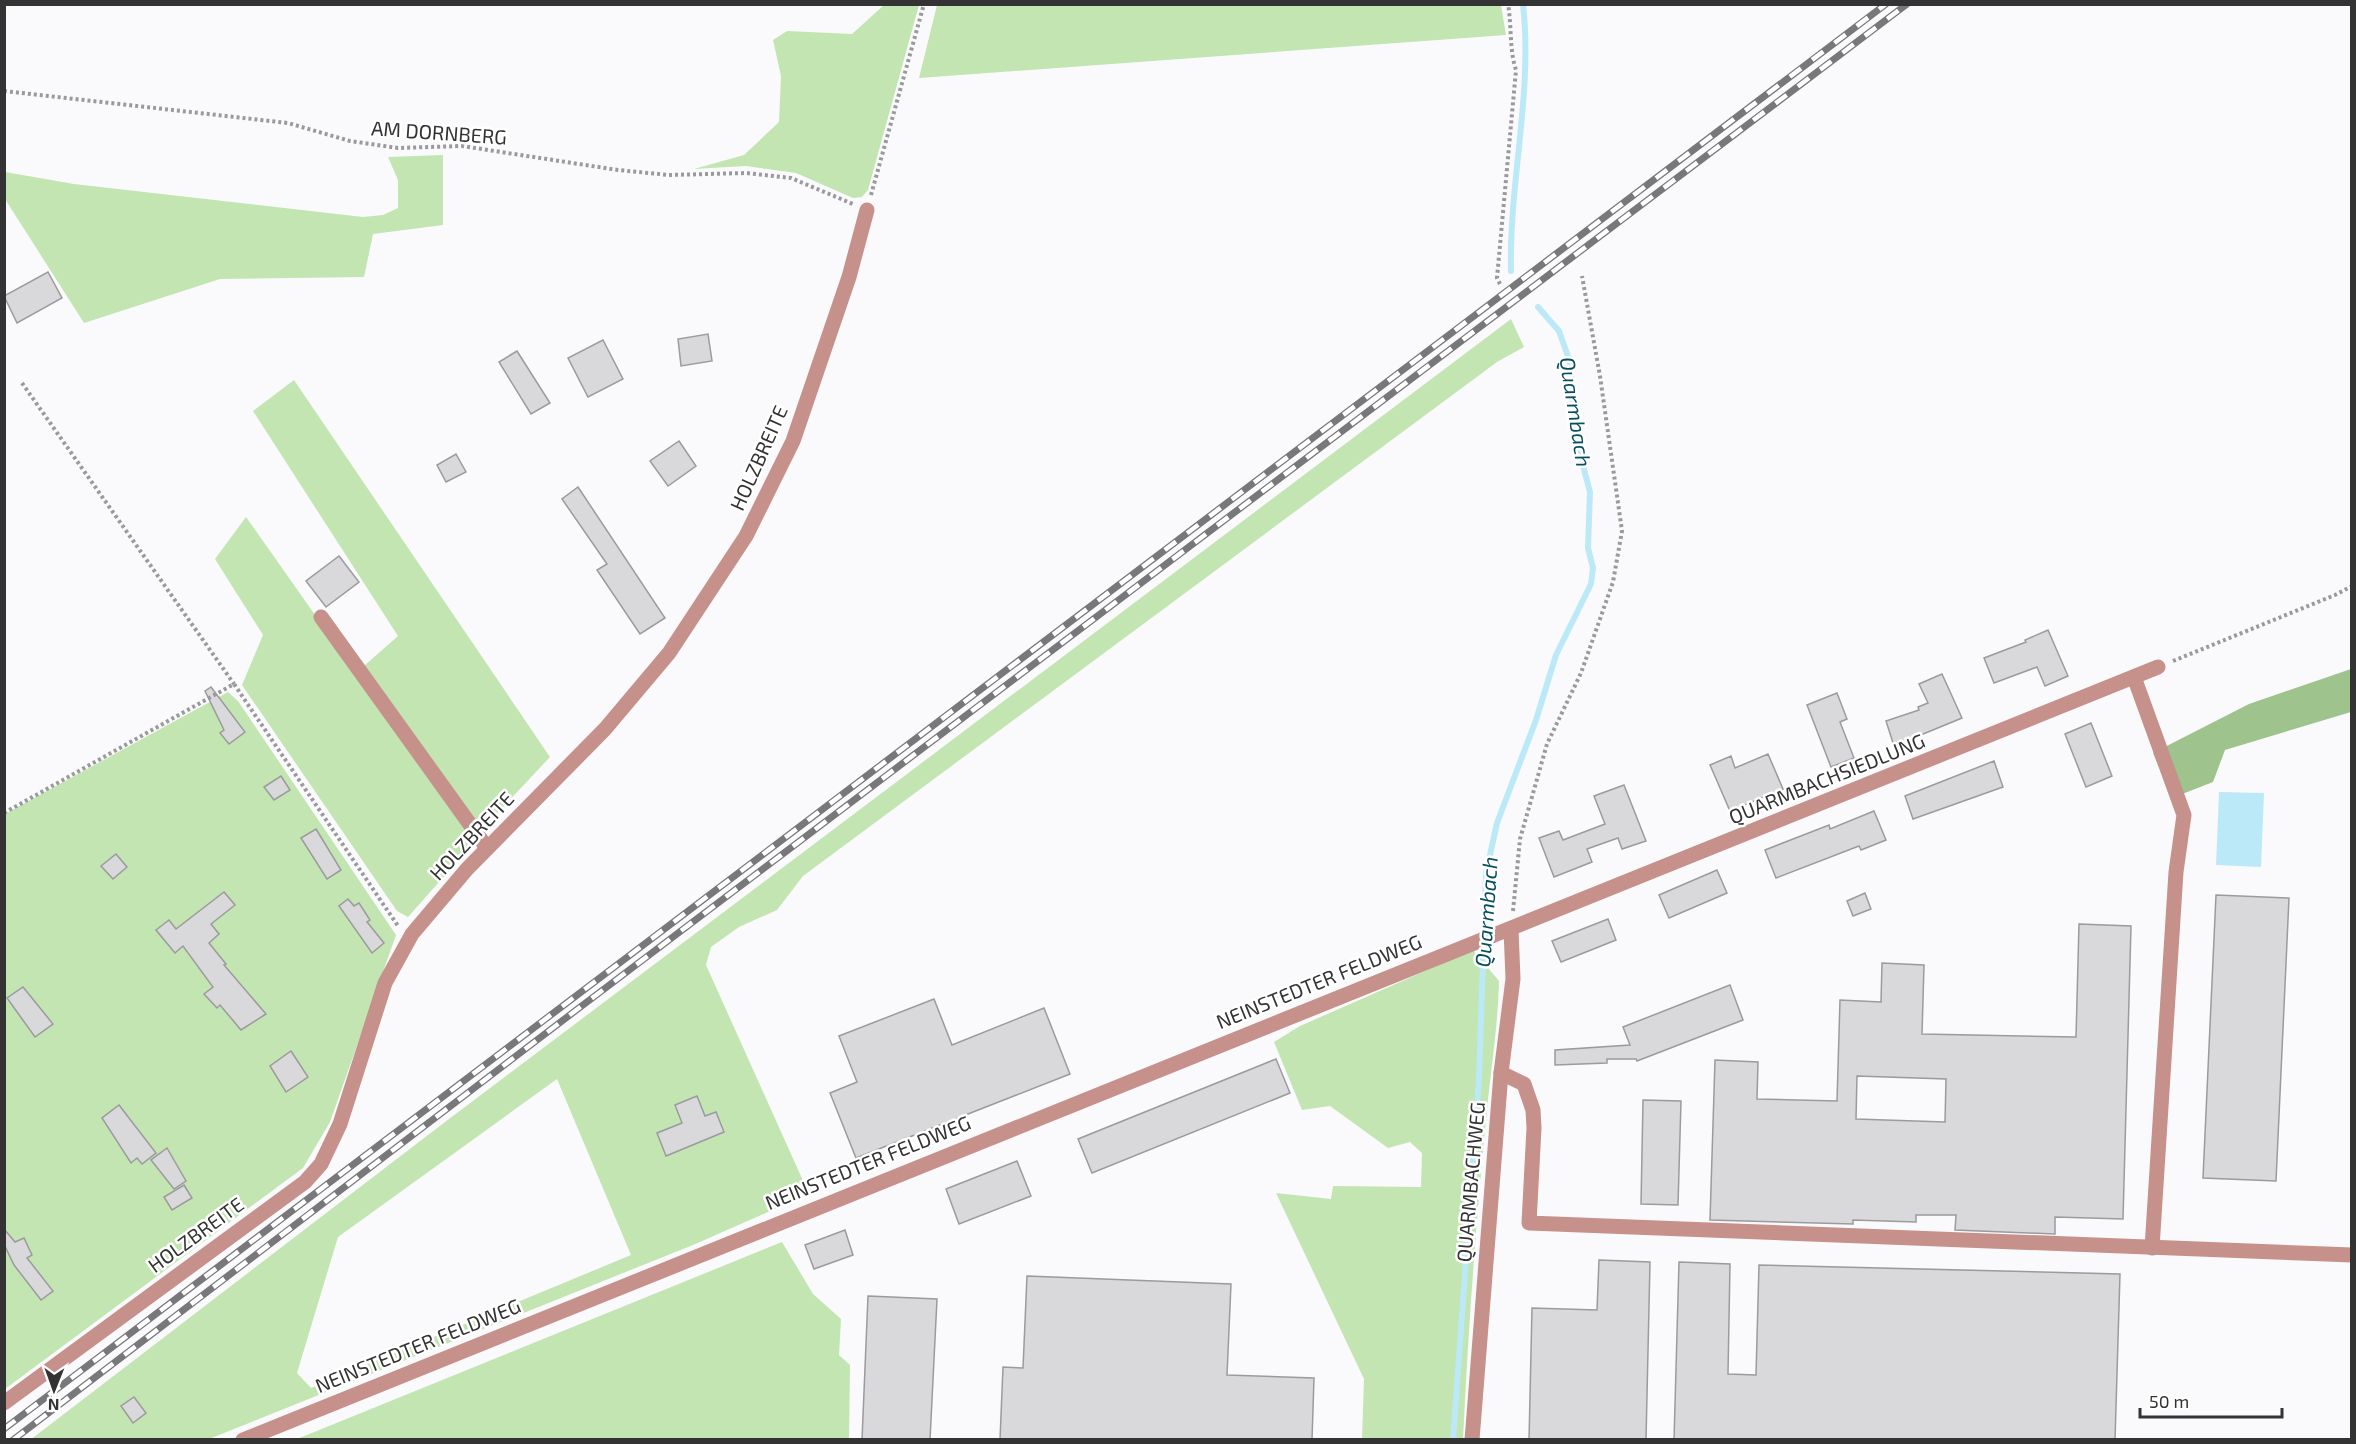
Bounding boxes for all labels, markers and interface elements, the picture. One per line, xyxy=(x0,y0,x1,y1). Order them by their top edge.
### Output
street label: AM DORNBERG xyxy=(370,115,508,149)
water label: Quarmbach xyxy=(1554,355,1598,469)
street label: HOLZBREITE xyxy=(724,401,792,514)
street label: QUARMBACHSIEDLUNG xyxy=(1725,728,1928,828)
street label: HOLZBREITE xyxy=(424,786,518,885)
water label: Quarmbach xyxy=(1469,856,1503,968)
street label: NEINSTEDTER FELDWEG xyxy=(1212,929,1425,1033)
street label: QUARMBACHWEG xyxy=(1451,1101,1489,1263)
street label: NEINSTEDTER FELDWEG xyxy=(761,1110,974,1214)
street label: HOLZBREITE xyxy=(143,1191,248,1277)
street label: NEINSTEDTER FELDWEG xyxy=(311,1293,524,1397)
north arrow xyxy=(24,1360,84,1420)
scale bar xyxy=(2140,1381,2282,1419)
text: 50 m xyxy=(2149,1390,2189,1412)
text: N xyxy=(48,1396,60,1415)

